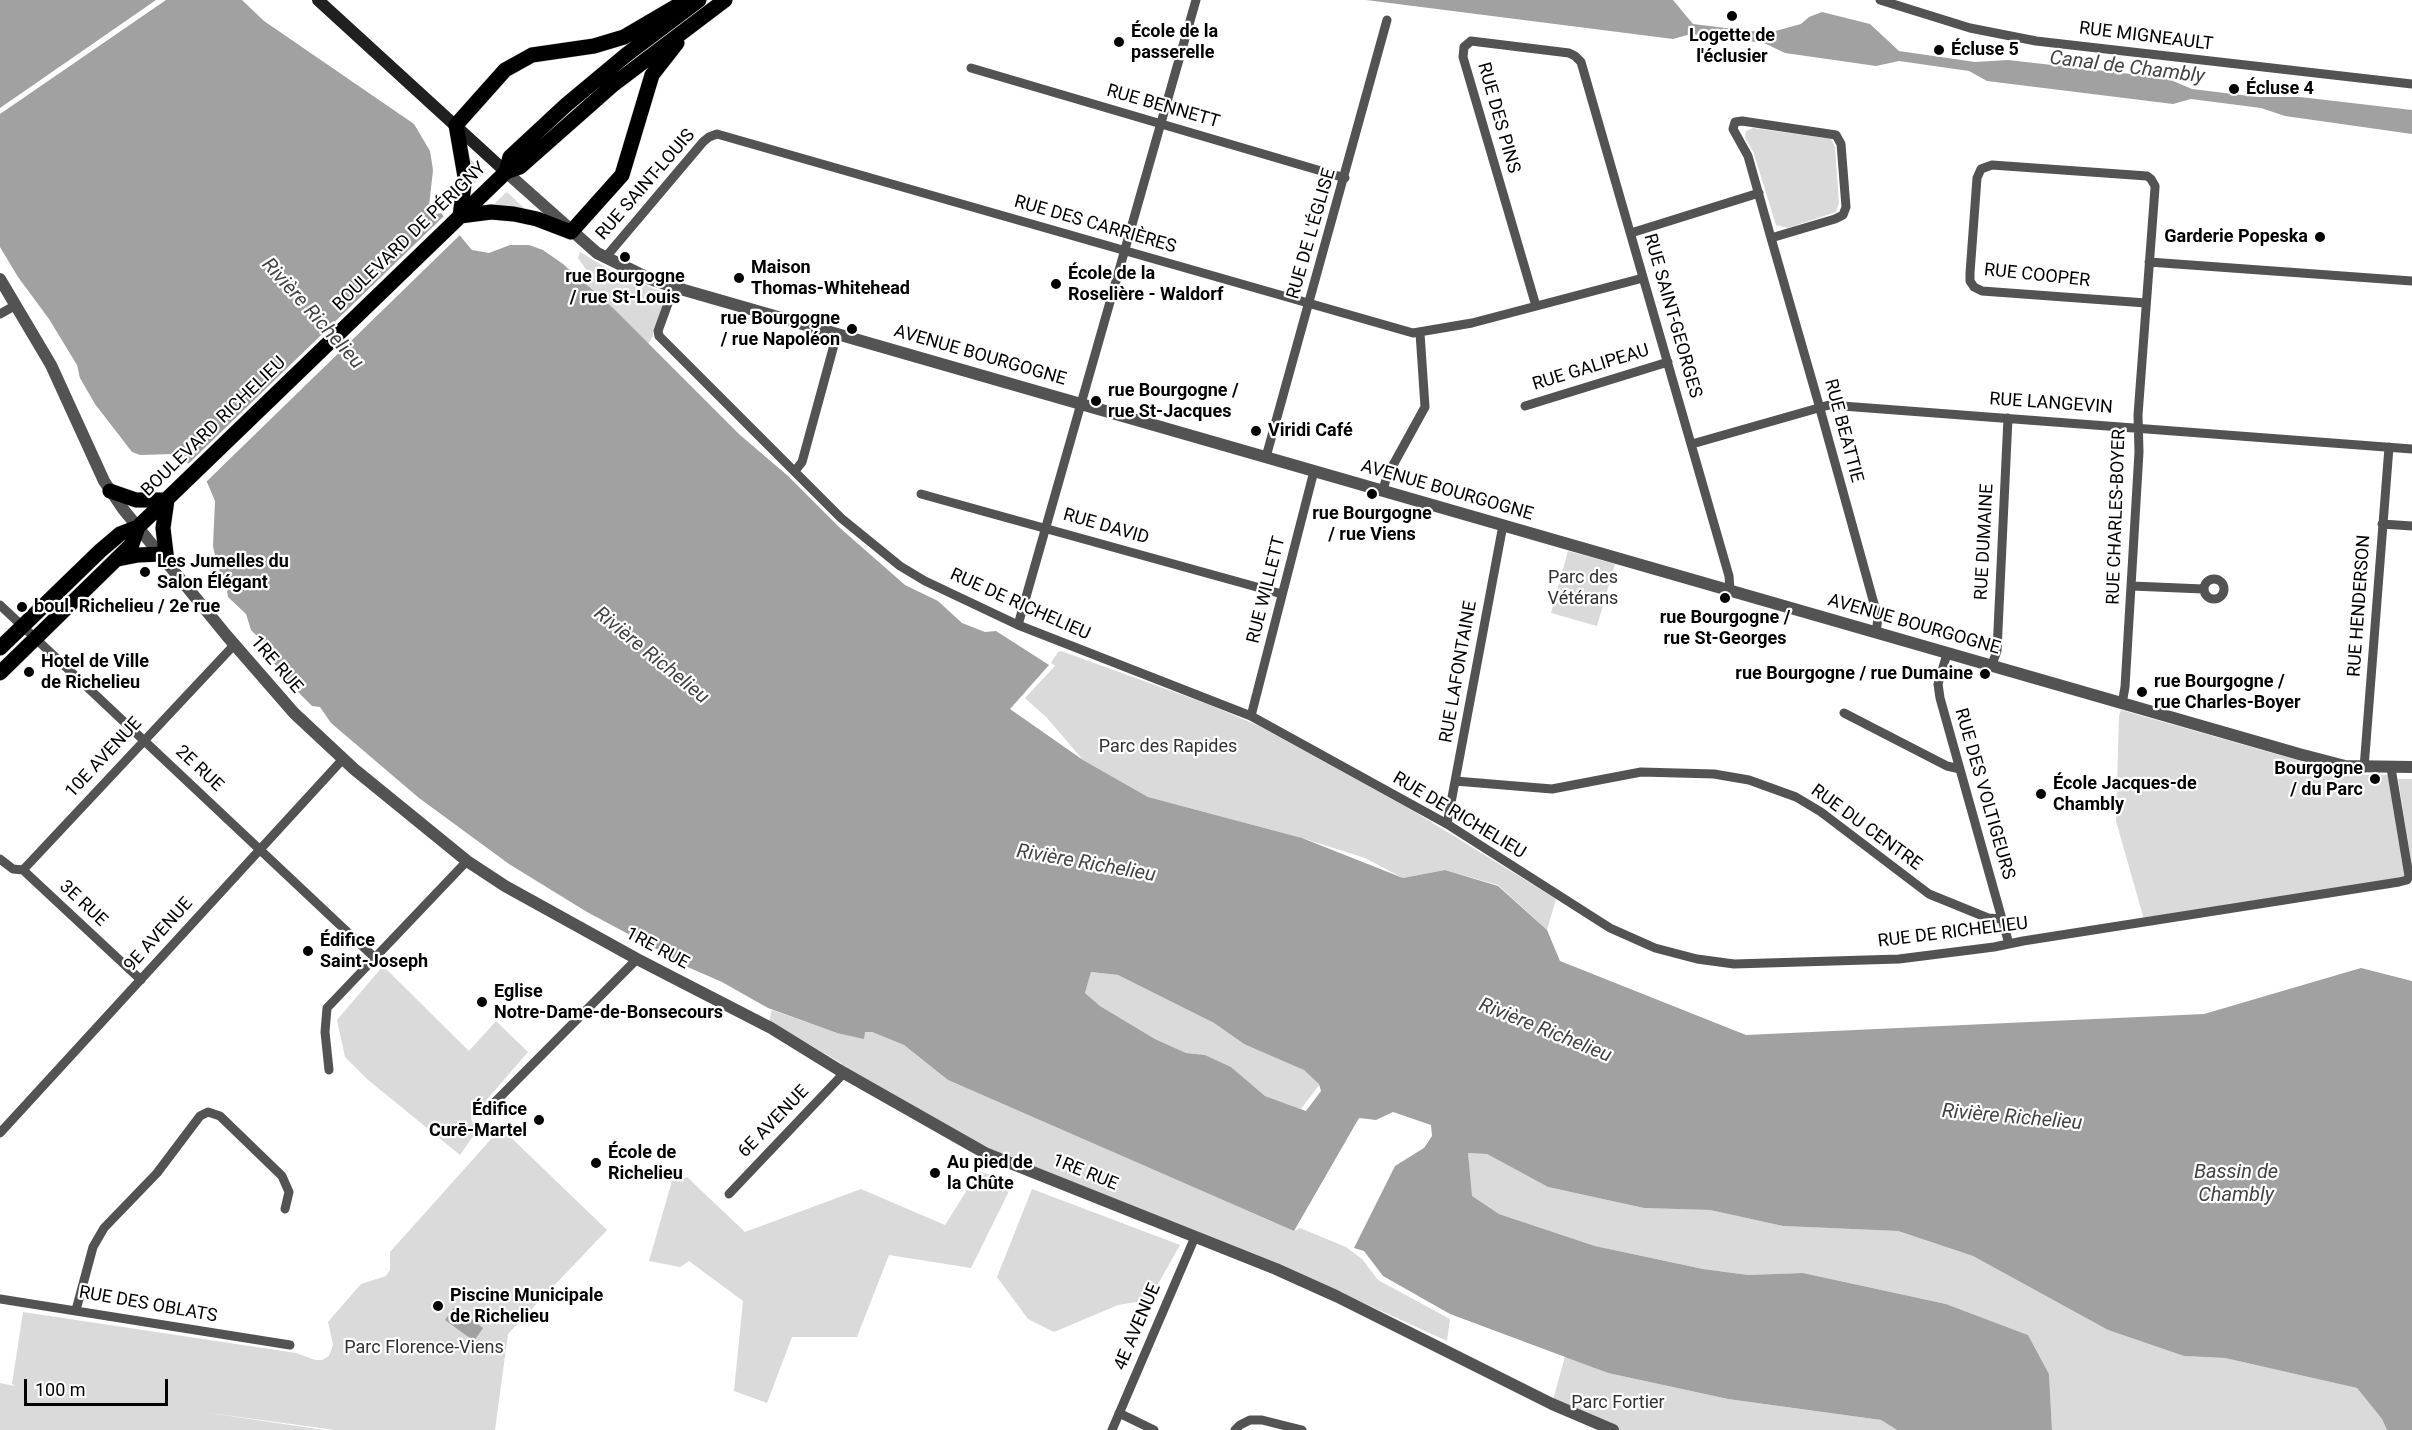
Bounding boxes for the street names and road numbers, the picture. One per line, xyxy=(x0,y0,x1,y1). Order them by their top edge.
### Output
street label: RUE MIGNEAULT xyxy=(2078,18,2214,56)
street label: RUE DES PINS xyxy=(1472,60,1524,176)
street label: RUE BENNETT xyxy=(1104,81,1222,133)
street label: RUE SAINT-LOUIS xyxy=(592,125,700,245)
street label: BOULEVARD DE PÉRIGNY xyxy=(329,158,491,316)
street label: RUE DE L'ÉGLISE xyxy=(1283,166,1341,302)
street label: RUE DES CARRIÈRES xyxy=(1012,192,1178,258)
street label: RUE SAINT-GEORGES xyxy=(1638,231,1706,401)
street label: RUE COOPER xyxy=(1983,260,2091,292)
street label: AVENUE BOURGOGNE xyxy=(891,321,1069,391)
street label: RUE GALIPEAU xyxy=(1530,340,1652,396)
street label: BOULEVARD RICHELIEU xyxy=(137,352,291,502)
street label: RUE BEATTIE xyxy=(1819,377,1867,485)
street label: RUE LANGEVIN xyxy=(1989,389,2113,419)
street label: RUE CHARLES-BOYER xyxy=(2103,429,2131,605)
street label: AVENUE BOURGOGNE xyxy=(1358,456,1536,526)
street label: RUE DUMAINE xyxy=(1971,483,1999,601)
street label: RUE DAVID xyxy=(1061,504,1151,550)
street label: RUE WILLETT xyxy=(1243,534,1291,646)
street label: RUE HENDERSON xyxy=(2344,534,2376,678)
street label: RUE DE RICHELIEU xyxy=(947,564,1093,646)
street label: AVENUE BOURGOGNE xyxy=(1825,590,2003,660)
street label: RUE LAFONTAINE xyxy=(1436,599,1482,745)
street label: 1RE RUE xyxy=(245,632,307,698)
street label: RUE DES VOLTIGEURS xyxy=(1949,706,2019,882)
street label: 10E AVENUE xyxy=(61,713,147,803)
street label: 2E RUE xyxy=(170,741,228,797)
street label: RUE DE RICHELIEU xyxy=(1389,768,1529,864)
street label: RUE DU CENTRE xyxy=(1806,780,1926,876)
street label: 3E RUE xyxy=(54,876,112,932)
street label: 9E AVENUE xyxy=(120,894,198,976)
street label: RUE DE RICHELIEU xyxy=(1877,913,2029,953)
street label: 1RE RUE xyxy=(622,923,692,975)
street label: 6E AVENUE xyxy=(734,1081,814,1163)
street label: 1RE RUE xyxy=(1049,1150,1121,1196)
street label: 4E AVENUE xyxy=(1110,1280,1166,1374)
street label: RUE DES OBLATS xyxy=(77,1282,219,1328)

